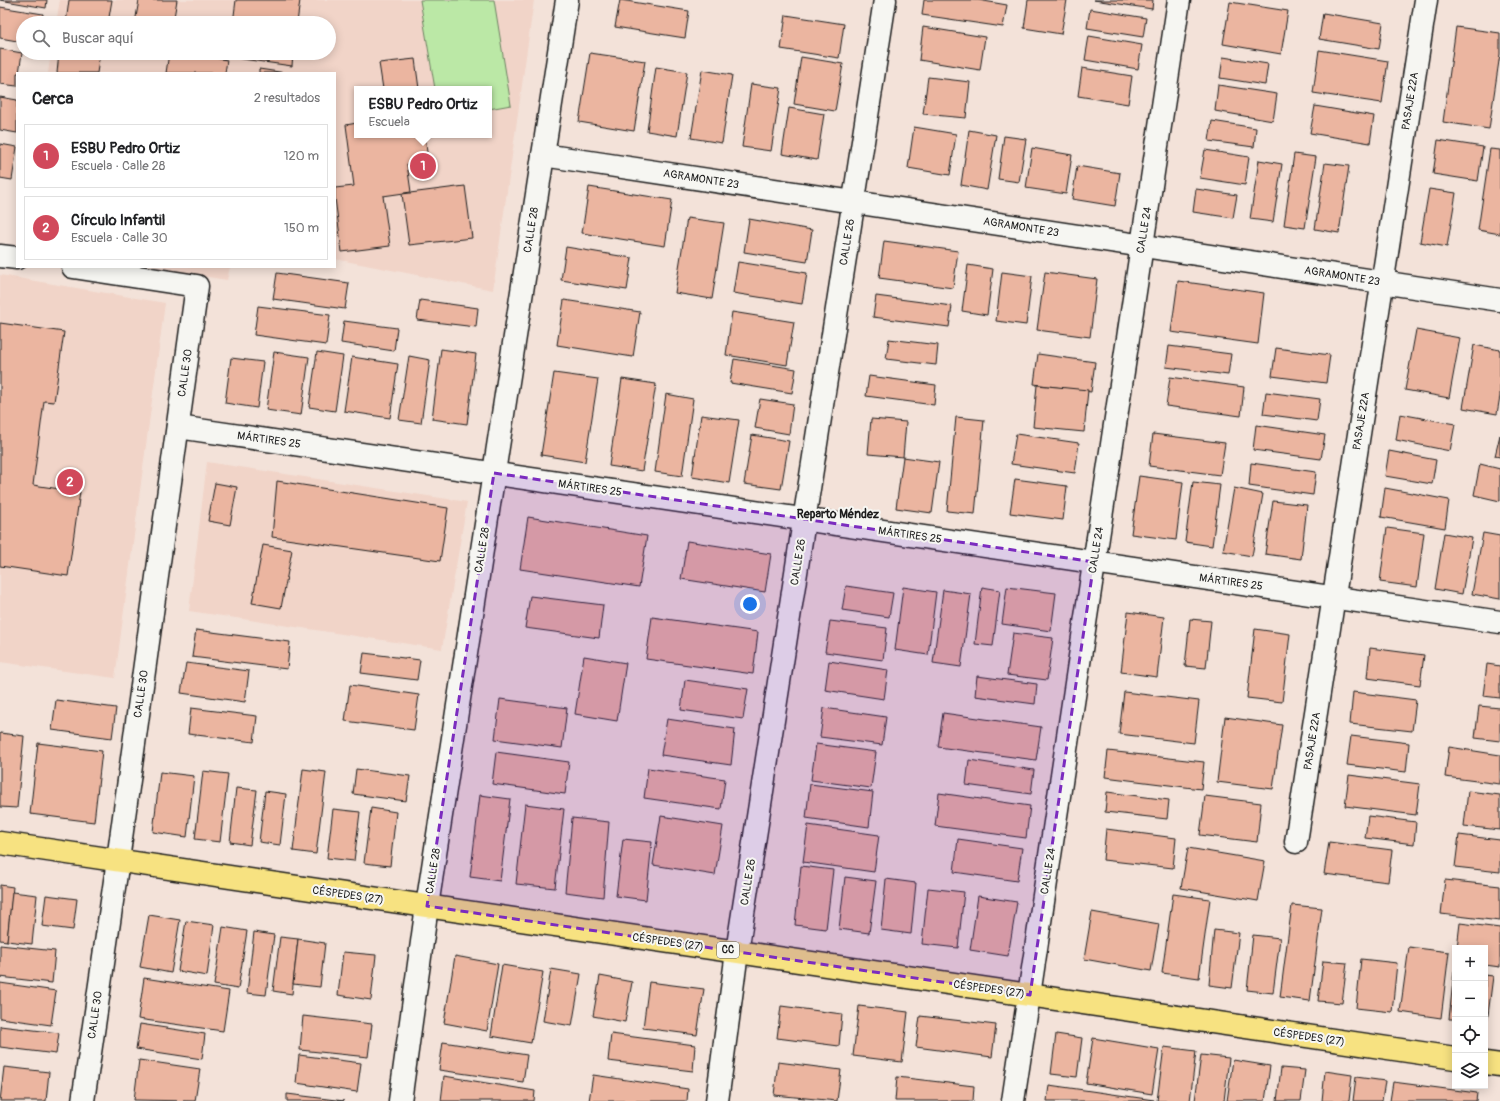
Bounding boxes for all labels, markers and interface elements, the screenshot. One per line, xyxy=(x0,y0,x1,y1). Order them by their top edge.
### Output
search box xyxy=(16,16,336,60)
icon: search xyxy=(30,27,52,49)
text: Buscar aquí xyxy=(62,29,134,48)
street label: PASAJE 22A xyxy=(1399,71,1421,131)
popup xyxy=(354,86,492,138)
text: Cerca xyxy=(32,88,73,109)
text: 2 resultados xyxy=(254,90,320,106)
text: ESBU Pedro Ortiz xyxy=(368,95,478,114)
text: Escuela xyxy=(368,114,410,130)
text: ESBU Pedro Ortiz xyxy=(71,139,180,158)
text: 1 xyxy=(43,148,49,164)
text: 120 m xyxy=(283,148,319,164)
pin: 1 xyxy=(410,151,436,181)
text: Escuela · Calle 28 xyxy=(71,158,165,174)
street label: AGRAMONTE 23 xyxy=(662,167,740,191)
street label: CALLE 24 xyxy=(1134,205,1154,254)
street label: CALLE 28 xyxy=(521,206,541,254)
text: Círculo Infantil xyxy=(71,211,165,230)
street label: AGRAMONTE 23 xyxy=(982,215,1060,239)
street label: CALLE 26 xyxy=(837,218,857,266)
text: 2 xyxy=(42,220,50,236)
text: 150 m xyxy=(284,220,319,236)
text: Escuela · Calle 30 xyxy=(71,230,168,246)
street label: AGRAMONTE 23 xyxy=(1303,264,1381,288)
street label: CALLE 30 xyxy=(175,348,195,398)
street label: PASAJE 22A xyxy=(1350,391,1372,451)
street label: MÁRTIRES 25 xyxy=(236,429,302,451)
pin: 2 xyxy=(57,467,83,497)
street label: MÁRTIRES 25 xyxy=(557,477,623,499)
district label: Reparto Méndez xyxy=(797,507,880,522)
street label: MÁRTIRES 25 xyxy=(877,524,943,546)
street label: CALLE 24 xyxy=(1086,525,1106,574)
street label: CALLE 28 xyxy=(472,526,492,574)
street label: CALLE 26 xyxy=(788,538,808,586)
street label: MÁRTIRES 25 xyxy=(1198,571,1264,593)
your location xyxy=(740,594,760,614)
street label: CALLE 30 xyxy=(131,669,151,719)
street label: PASAJE 22A xyxy=(1301,711,1323,771)
street label: CALLE 24 xyxy=(1038,846,1058,895)
street label: CALLE 28 xyxy=(423,847,443,895)
street label: CALLE 26 xyxy=(738,858,758,906)
street label: CÉSPEDES (27) xyxy=(311,884,385,906)
street label: CÉSPEDES (27) xyxy=(631,931,705,953)
road number: CC xyxy=(717,942,739,958)
map controls xyxy=(1452,945,1488,1089)
button: + xyxy=(1452,945,1488,981)
street label: CÉSPEDES (27) xyxy=(952,978,1026,1000)
button: − xyxy=(1452,981,1488,1017)
street label: CALLE 30 xyxy=(85,990,105,1040)
button: locate xyxy=(1452,1017,1488,1053)
street label: CÉSPEDES (27) xyxy=(1272,1026,1346,1048)
button: layers xyxy=(1452,1053,1488,1089)

